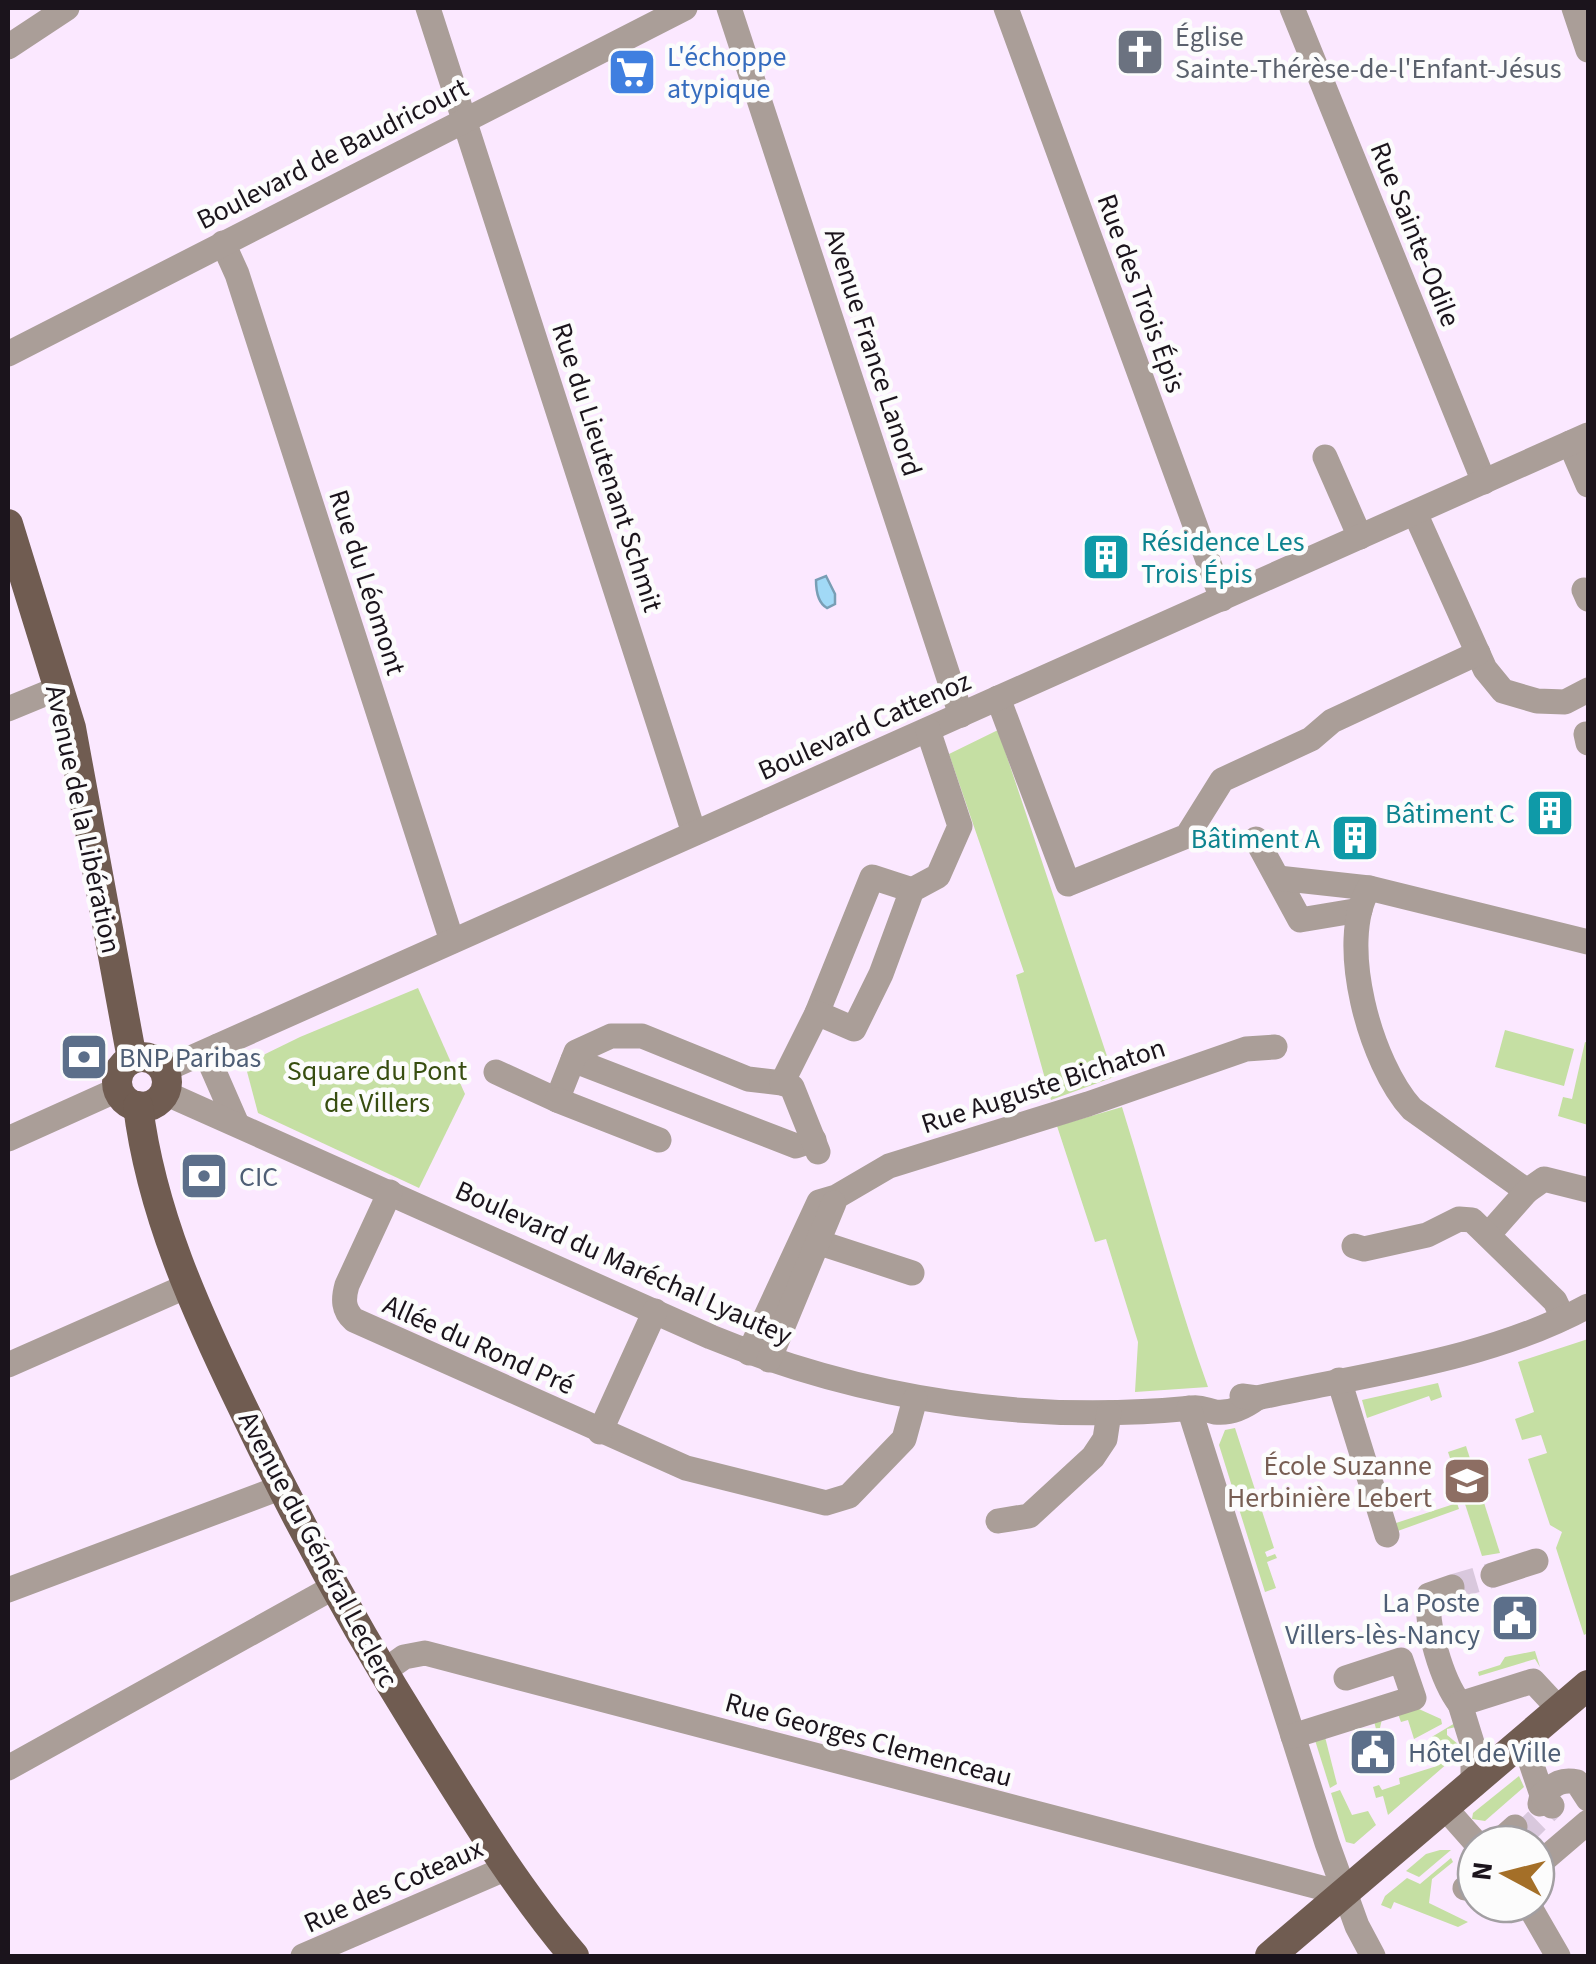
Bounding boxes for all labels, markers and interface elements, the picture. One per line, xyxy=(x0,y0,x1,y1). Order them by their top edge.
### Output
place label: Église Sainte-Thérèse-de-l'Enfant-Jésus xyxy=(1175,17,1561,89)
church icon: Église Sainte-Thérèse-de-l'Enfant-Jésus xyxy=(1114,26,1166,78)
place label: L'échoppe atypique xyxy=(667,37,786,109)
supermarket icon: L'échoppe atypique xyxy=(606,46,658,98)
street label: Boulevard de Baudricourt xyxy=(190,68,476,240)
street label: Rue Sainte-Odile xyxy=(1360,136,1470,333)
street label: Rue des Trois Épis xyxy=(1087,188,1196,398)
street label: Avenue France Lanord xyxy=(814,223,932,481)
street label: Rue du Lieutenant Schmit xyxy=(541,318,673,618)
street label: Rue du Léomont xyxy=(318,485,416,681)
place label: Résidence Les Trois Épis xyxy=(1141,522,1304,594)
building icon: Résidence Les Trois Épis xyxy=(1080,531,1132,583)
street label: Boulevard Cattenoz xyxy=(752,661,977,791)
street label: Avenue de la Libération xyxy=(35,681,131,957)
building icon: Bâtiment C xyxy=(1524,787,1576,839)
place label: Bâtiment C xyxy=(1385,794,1515,834)
building icon: Bâtiment A xyxy=(1329,812,1381,864)
place label: Bâtiment A xyxy=(1191,819,1321,859)
street label: Rue Auguste Bichaton xyxy=(916,1028,1171,1144)
bank icon: BNP Paribas xyxy=(58,1031,110,1083)
place label: BNP Paribas xyxy=(119,1038,261,1078)
park label: Square du Pont de Villers xyxy=(287,1051,468,1123)
bank icon: CIC xyxy=(178,1150,230,1202)
place label: CIC xyxy=(239,1157,278,1197)
street label: Boulevard du Maréchal Lyautey xyxy=(449,1170,798,1355)
street label: Allée du Rond Pré xyxy=(376,1285,581,1405)
street label: Avenue du Général Leclerc xyxy=(228,1404,408,1695)
place label: École Suzanne Herbinière Lebert xyxy=(1227,1446,1433,1518)
school or university icon: École Suzanne Herbinière Lebert xyxy=(1441,1455,1493,1507)
place label: La Poste Villers-lès-Nancy xyxy=(1285,1583,1480,1655)
public building icon: La Poste Villers-lès-Nancy xyxy=(1489,1592,1541,1644)
street label: Rue Georges Clemenceau xyxy=(721,1682,1017,1798)
public building icon: Hôtel de Ville xyxy=(1347,1726,1399,1778)
place label: Hôtel de Ville xyxy=(1408,1733,1561,1773)
north arrow xyxy=(1456,1824,1556,1924)
street label: Rue des Coteaux xyxy=(297,1828,490,1943)
text: N xyxy=(1461,1859,1503,1883)

